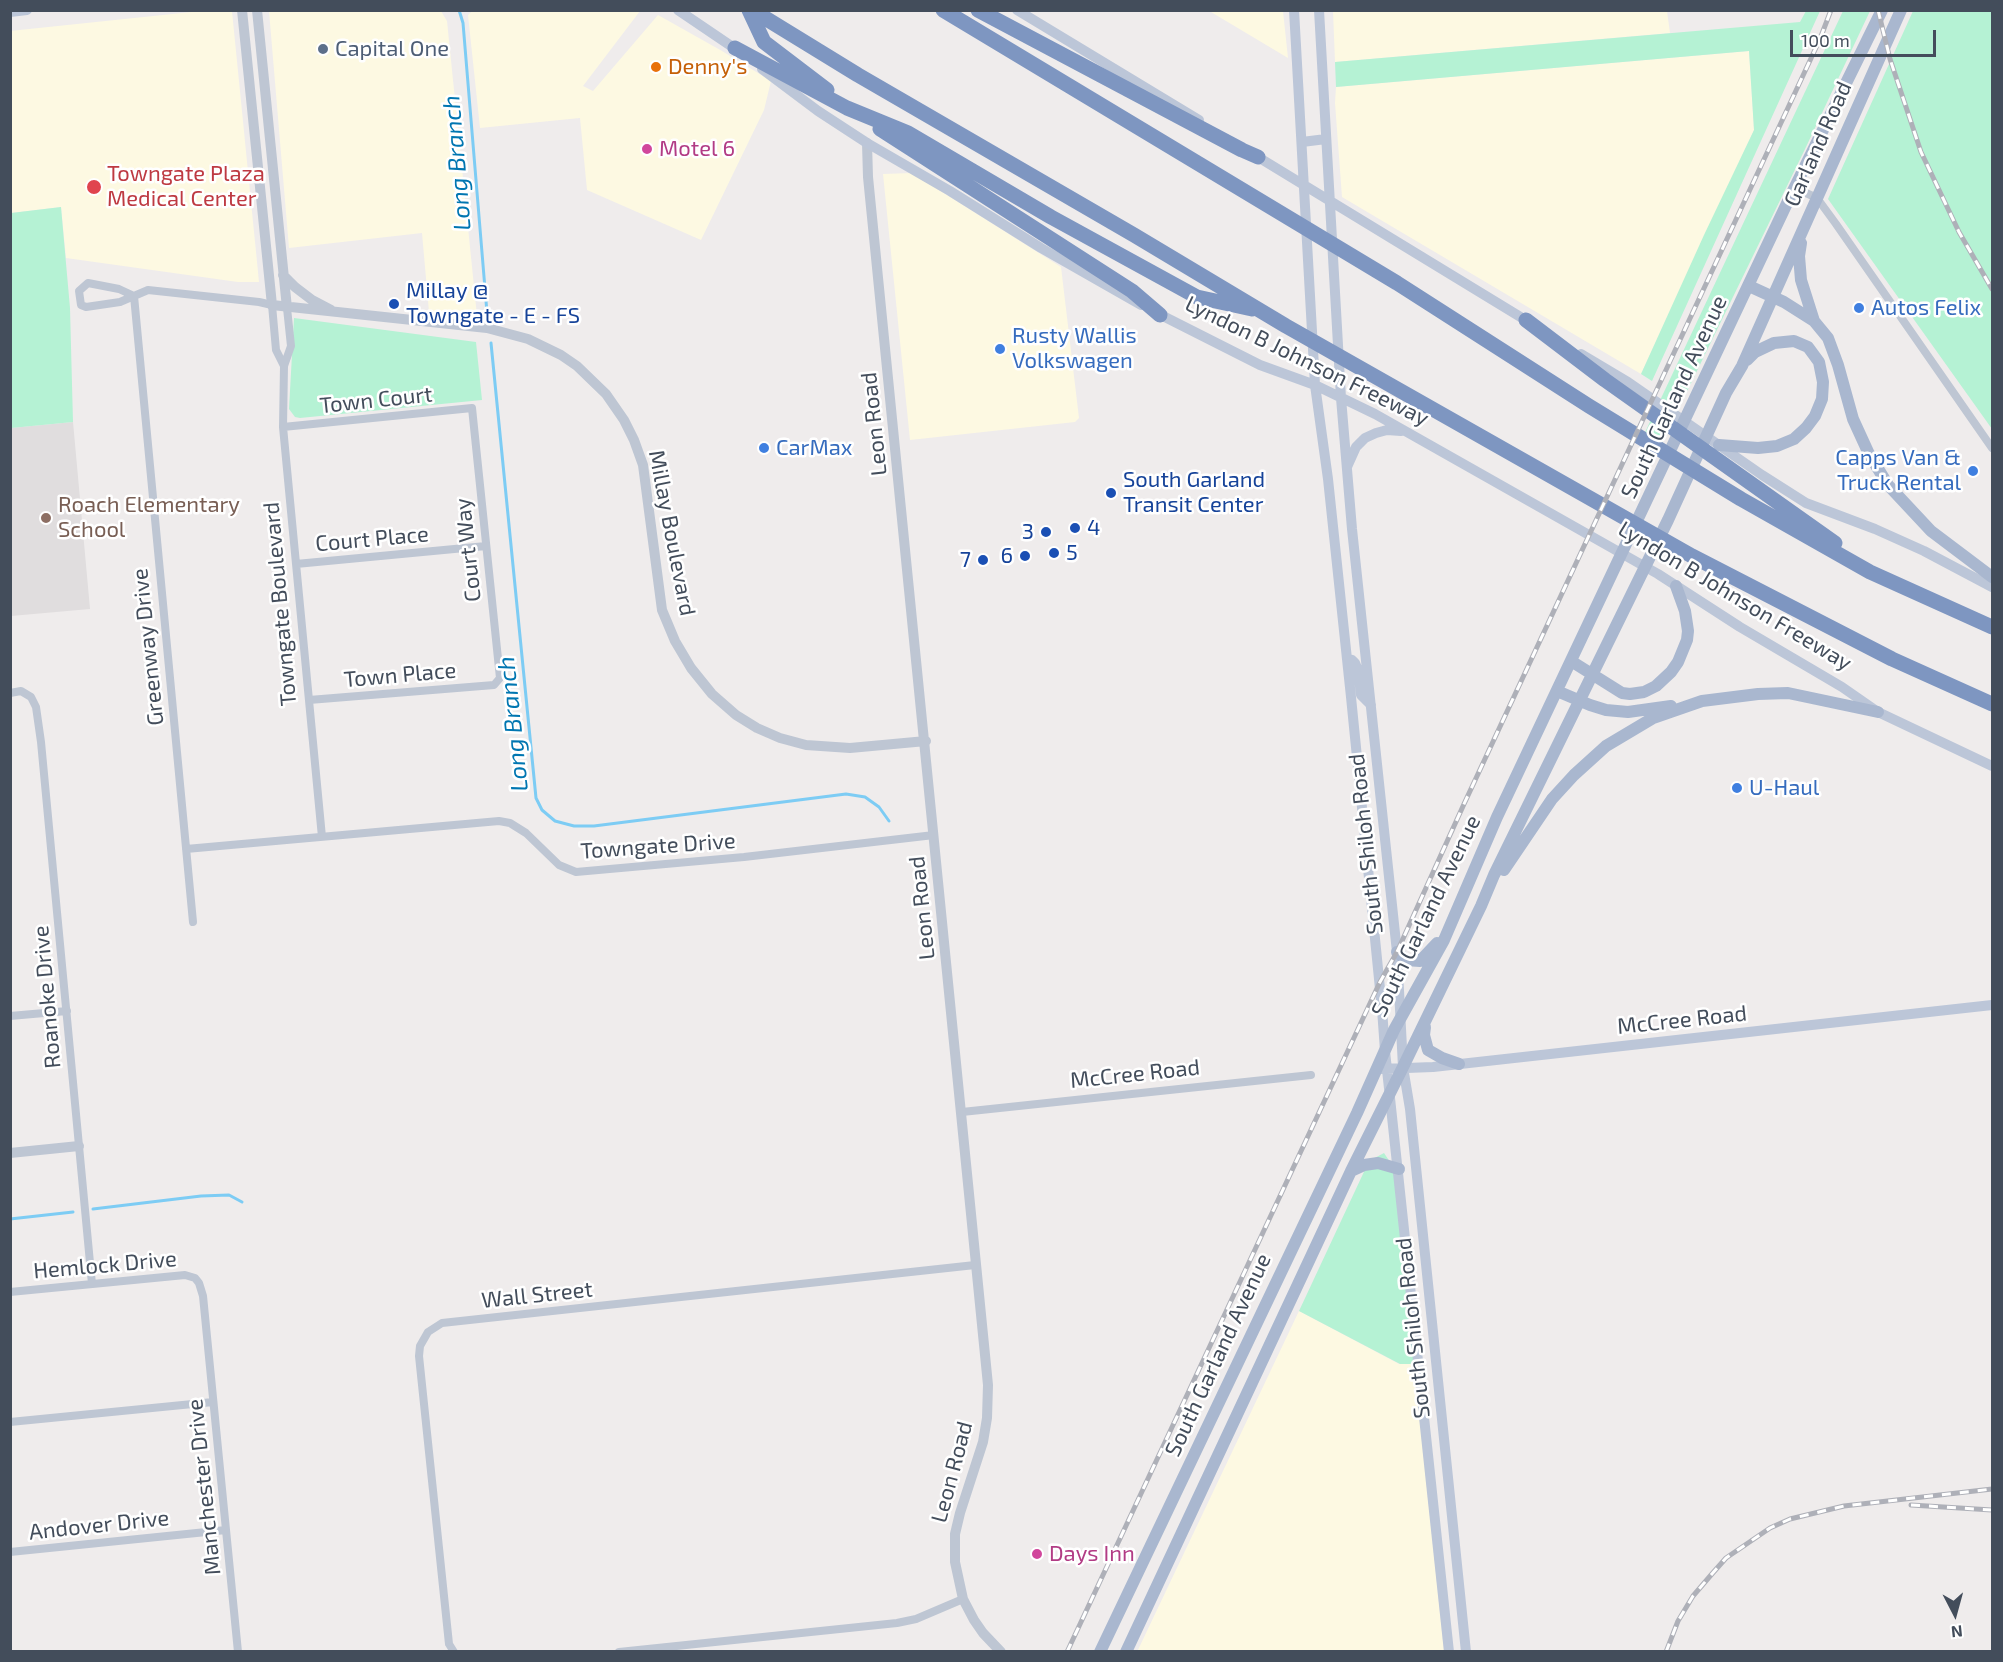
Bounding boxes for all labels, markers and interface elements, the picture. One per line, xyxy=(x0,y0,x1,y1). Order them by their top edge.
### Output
scale bar xyxy=(1793,18,1938,56)
text: 100 m xyxy=(1801,29,1850,51)
place label: Capital One xyxy=(335,36,449,62)
marker: Capital One xyxy=(316,42,330,56)
place label: Denny's xyxy=(668,54,747,80)
marker: Denny's xyxy=(649,60,663,74)
street label: Garland Road xyxy=(1779,77,1857,211)
water label: Long Branch xyxy=(437,94,477,232)
place label: Motel 6 xyxy=(659,136,735,162)
marker: Motel 6 xyxy=(640,142,654,156)
place label: Towngate Plaza Medical Center xyxy=(107,161,265,212)
marker: Towngate Plaza Medical Center xyxy=(85,178,103,196)
place label: Millay @ Towngate - E - FS xyxy=(406,278,580,330)
street label: Lyndon B Johnson Freeway xyxy=(1181,290,1433,432)
street label: South Garland Avenue xyxy=(1615,291,1733,503)
place label: Autos Felix xyxy=(1871,295,1981,321)
marker: Millay @ Towngate - E - FS xyxy=(387,297,401,311)
marker: Autos Felix xyxy=(1852,301,1866,315)
place label: Rusty Wallis Volkswagen xyxy=(1012,323,1137,374)
marker: Rusty Wallis Volkswagen xyxy=(993,342,1007,356)
street label: Leon Road xyxy=(855,371,893,477)
street label: Town Court xyxy=(318,381,434,419)
place label: CarMax xyxy=(776,435,852,461)
marker: CarMax xyxy=(757,441,771,455)
place label: Capps Van & Truck Rental xyxy=(1835,445,1961,496)
street label: Millay Boulevard xyxy=(643,448,701,618)
marker: Capps Van & Truck Rental xyxy=(1966,464,1980,478)
place label: South Garland Transit Center xyxy=(1123,467,1265,518)
marker: South Garland Transit Center xyxy=(1104,486,1118,500)
place label: Roach Elementary School xyxy=(58,492,240,544)
street label: Court Way xyxy=(449,497,487,603)
street label: Towngate Boulevard xyxy=(258,501,302,707)
marker: Roach Elementary School xyxy=(39,511,53,525)
place label: 4 xyxy=(1087,515,1101,541)
street label: Lyndon B Johnson Freeway xyxy=(1613,516,1857,676)
place label: 3 xyxy=(1022,519,1034,545)
street label: Court Place xyxy=(314,521,430,557)
marker: 4 xyxy=(1068,521,1082,535)
marker: 3 xyxy=(1039,525,1053,539)
place label: 5 xyxy=(1066,540,1078,566)
place label: 6 xyxy=(1000,543,1013,569)
marker: 5 xyxy=(1047,546,1061,560)
place label: 7 xyxy=(960,547,971,573)
marker: 6 xyxy=(1018,549,1032,563)
marker: 7 xyxy=(976,553,990,567)
street label: Greenway Drive xyxy=(127,567,169,727)
water label: Long Branch xyxy=(492,655,534,793)
street label: Town Place xyxy=(343,657,457,693)
street label: South Shiloh Road xyxy=(1343,752,1389,936)
place label: U-Haul xyxy=(1749,775,1819,801)
marker: U-Haul xyxy=(1730,781,1744,795)
street label: South Garland Avenue xyxy=(1366,811,1486,1021)
street label: Towngate Drive xyxy=(580,827,736,865)
street label: Leon Road xyxy=(903,855,941,961)
street label: Roanoke Drive xyxy=(28,925,66,1069)
street label: McCree Road xyxy=(1616,1000,1748,1040)
street label: McCree Road xyxy=(1069,1054,1201,1094)
street label: South Shiloh Road xyxy=(1390,1236,1436,1420)
street label: Hemlock Drive xyxy=(32,1246,178,1284)
street label: South Garland Avenue xyxy=(1159,1249,1277,1461)
street label: Wall Street xyxy=(480,1276,594,1314)
street label: Manchester Drive xyxy=(182,1398,226,1576)
street label: Leon Road xyxy=(926,1418,978,1526)
street label: Andover Drive xyxy=(28,1505,170,1545)
place label: Days Inn xyxy=(1049,1541,1135,1567)
marker: Days Inn xyxy=(1030,1547,1044,1561)
north arrow xyxy=(1925,1584,1985,1644)
text: N xyxy=(1950,1622,1964,1642)

